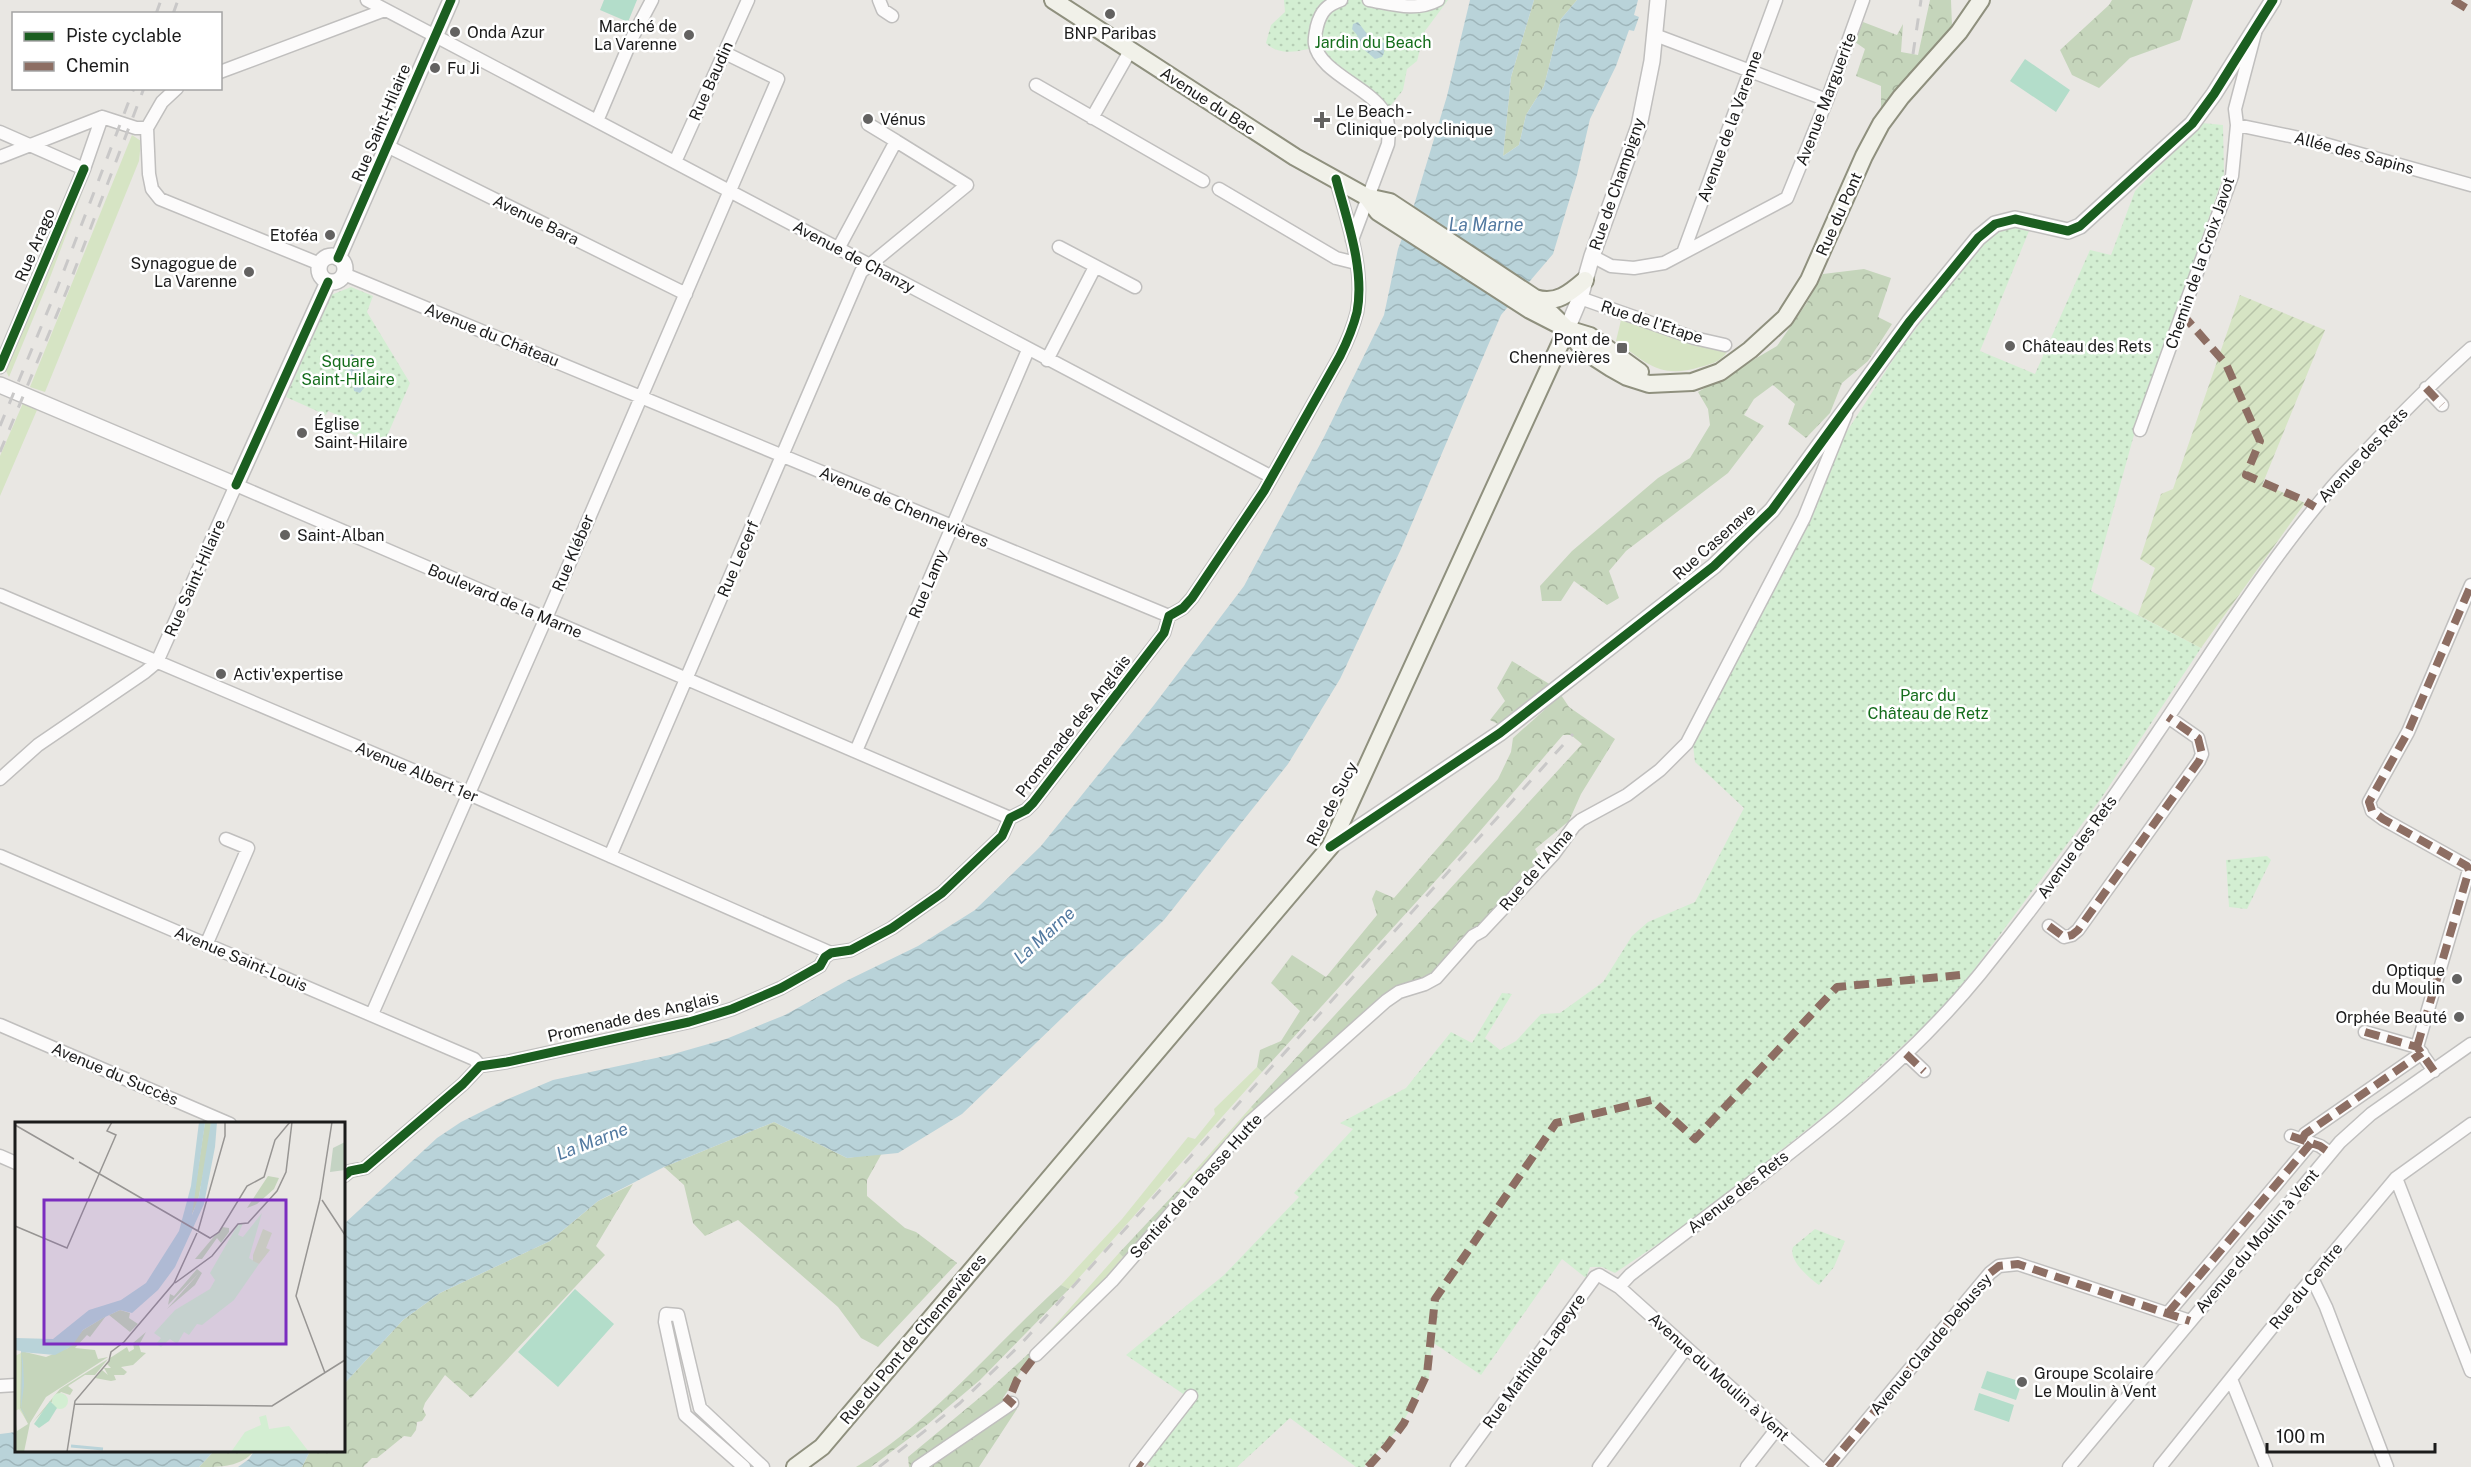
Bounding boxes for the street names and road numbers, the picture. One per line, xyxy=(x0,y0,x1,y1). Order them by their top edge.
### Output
street label: Avenue Marguerite xyxy=(1792,30,1860,168)
street label: Rue Baudin xyxy=(685,38,737,124)
street label: Avenue de la Varenne xyxy=(1694,48,1766,204)
street label: Rue Saint-Hilaire xyxy=(348,61,414,185)
street label: Avenue du Bac xyxy=(1157,63,1259,139)
street label: Rue de Champigny xyxy=(1585,115,1649,253)
street label: Allée des Sapins xyxy=(2292,128,2416,178)
street label: Rue du Pont xyxy=(1812,169,1866,259)
street label: Chemin de la Croix Javot xyxy=(2162,174,2238,352)
street label: Avenue Bara xyxy=(490,191,582,249)
street label: Rue Arago xyxy=(11,206,59,284)
street label: Avenue de Chanzy xyxy=(790,217,919,297)
street label: Rue de l'Etape xyxy=(1599,297,1705,347)
street label: Avenue du Château xyxy=(422,299,562,371)
street label: Avenue des Rets xyxy=(2314,404,2412,506)
street label: Avenue de Chennevières xyxy=(817,463,991,551)
street label: Rue Casenave xyxy=(1669,500,1759,584)
street label: Rue Kléber xyxy=(548,511,598,595)
street label: Rue Saint-Hilaire xyxy=(161,516,229,640)
street label: Rue Lecerf xyxy=(713,518,763,600)
street label: Rue Lamy xyxy=(905,546,951,621)
street label: Boulevard de la Marne xyxy=(425,560,585,642)
street label: Promenade des Anglais xyxy=(1012,651,1134,801)
street label: Avenue Albert 1er xyxy=(353,738,481,806)
street label: Rue de Sucy xyxy=(1303,758,1362,849)
street label: Avenue des Rets xyxy=(2033,792,2121,902)
street label: Rue de l'Alma xyxy=(1495,825,1577,915)
street label: Avenue Saint-Louis xyxy=(172,922,310,996)
street label: Promenade des Anglais xyxy=(546,988,720,1046)
street label: Avenue du Succès xyxy=(49,1039,181,1109)
street label: Sentier de la Basse Hutte xyxy=(1126,1110,1266,1262)
street label: Avenue des Rets xyxy=(1684,1147,1792,1237)
street label: Avenue du Moulin à Vent xyxy=(2191,1165,2323,1317)
street label: Rue du Centre xyxy=(2265,1239,2347,1333)
street label: Rue du Pont de Chennevières xyxy=(836,1250,990,1428)
street label: Avenue Claude Debussy xyxy=(1866,1269,1996,1419)
street label: Rue Mathilde Lapeyre xyxy=(1479,1290,1589,1432)
street label: Avenue du Moulin à Vent xyxy=(1645,1309,1793,1445)

